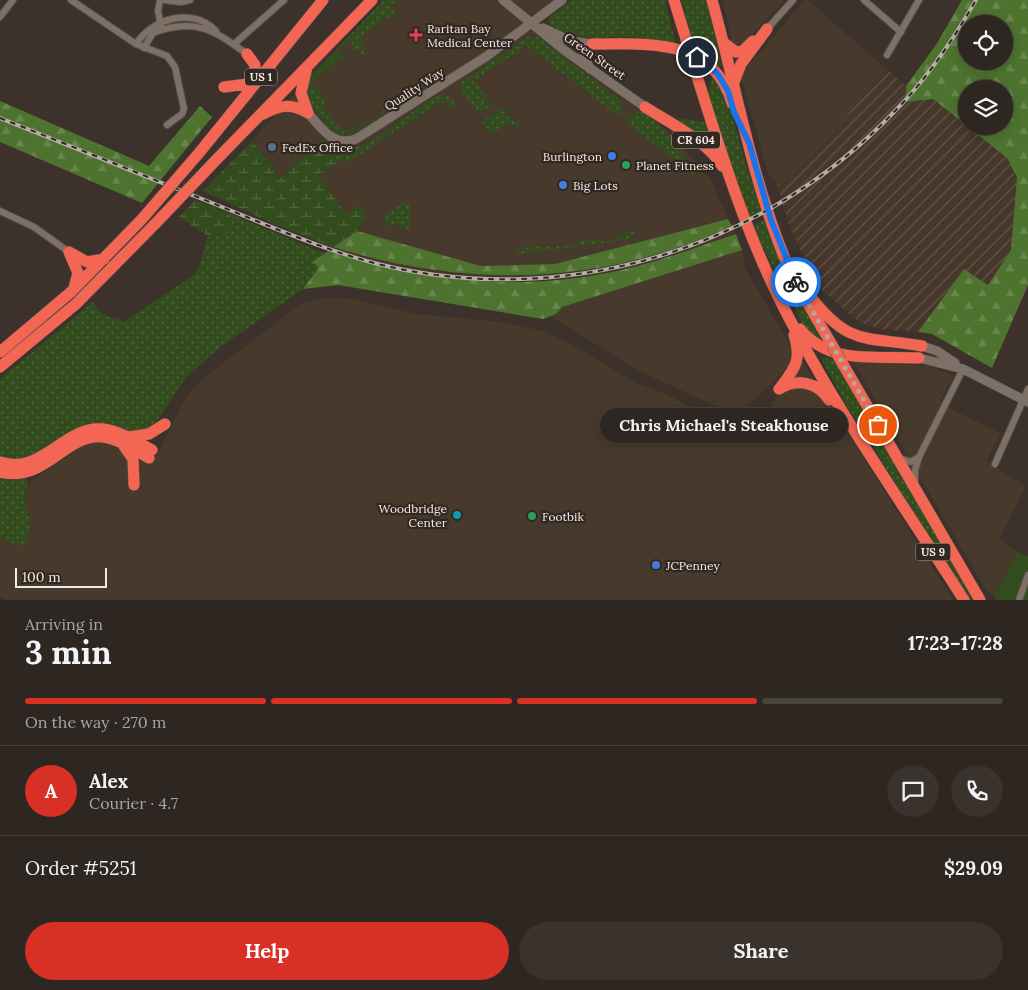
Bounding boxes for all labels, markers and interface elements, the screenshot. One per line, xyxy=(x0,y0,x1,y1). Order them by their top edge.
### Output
map controls xyxy=(958,15,1013,135)
button: locate xyxy=(958,15,1013,70)
place label: Raritan Bay Medical Center xyxy=(427,21,513,50)
marker: Raritan Bay Medical Center xyxy=(409,28,423,42)
street label: Green Street xyxy=(561,29,629,83)
pin xyxy=(676,36,718,78)
icon: home xyxy=(683,43,711,71)
street label: Quality Way xyxy=(381,64,447,114)
road number: US 1 xyxy=(245,68,277,86)
button: layers xyxy=(958,80,1013,135)
road number: CR 604 xyxy=(672,132,720,148)
place label: FedEx Office xyxy=(282,140,353,155)
marker: FedEx Office xyxy=(266,141,278,153)
place label: Burlington xyxy=(543,149,602,164)
marker: Burlington xyxy=(606,150,618,162)
place label: Planet Fitness xyxy=(636,158,714,173)
marker: Planet Fitness xyxy=(620,159,632,171)
place label: Big Lots xyxy=(573,178,618,193)
marker: Big Lots xyxy=(557,179,569,191)
courier xyxy=(771,257,821,307)
icon: bike xyxy=(782,268,810,296)
pin xyxy=(857,404,899,446)
callout: Chris Michael's Steakhouse xyxy=(600,408,848,442)
icon: bag xyxy=(864,411,892,439)
text: Chris Michael's Steakhouse xyxy=(619,415,829,435)
place label: Woodbridge Center xyxy=(379,501,448,530)
marker: Woodbridge Center xyxy=(451,509,463,521)
place label: Footbik xyxy=(542,509,584,524)
marker: Footbik xyxy=(526,510,538,522)
road number: US 9 xyxy=(916,544,950,560)
place label: JCPenney xyxy=(665,558,720,573)
marker: JCPenney xyxy=(650,559,662,571)
scale bar xyxy=(15,565,108,588)
text: 100 m xyxy=(22,568,61,586)
text: Arriving in xyxy=(25,614,103,634)
text: 17:23–17:28 xyxy=(908,631,1003,655)
text: 3 min xyxy=(25,632,112,673)
text: On the way · 270 m xyxy=(25,712,166,732)
button: chat xyxy=(887,765,939,817)
button: phone xyxy=(951,765,1003,817)
text: Alex xyxy=(89,769,128,793)
text: A xyxy=(45,779,57,803)
text: Courier · 4.7 xyxy=(89,793,178,813)
text: Order #5251 xyxy=(25,856,137,880)
text: $29.09 xyxy=(944,856,1003,880)
button: Help xyxy=(25,922,509,980)
button: Share xyxy=(519,922,1003,980)

